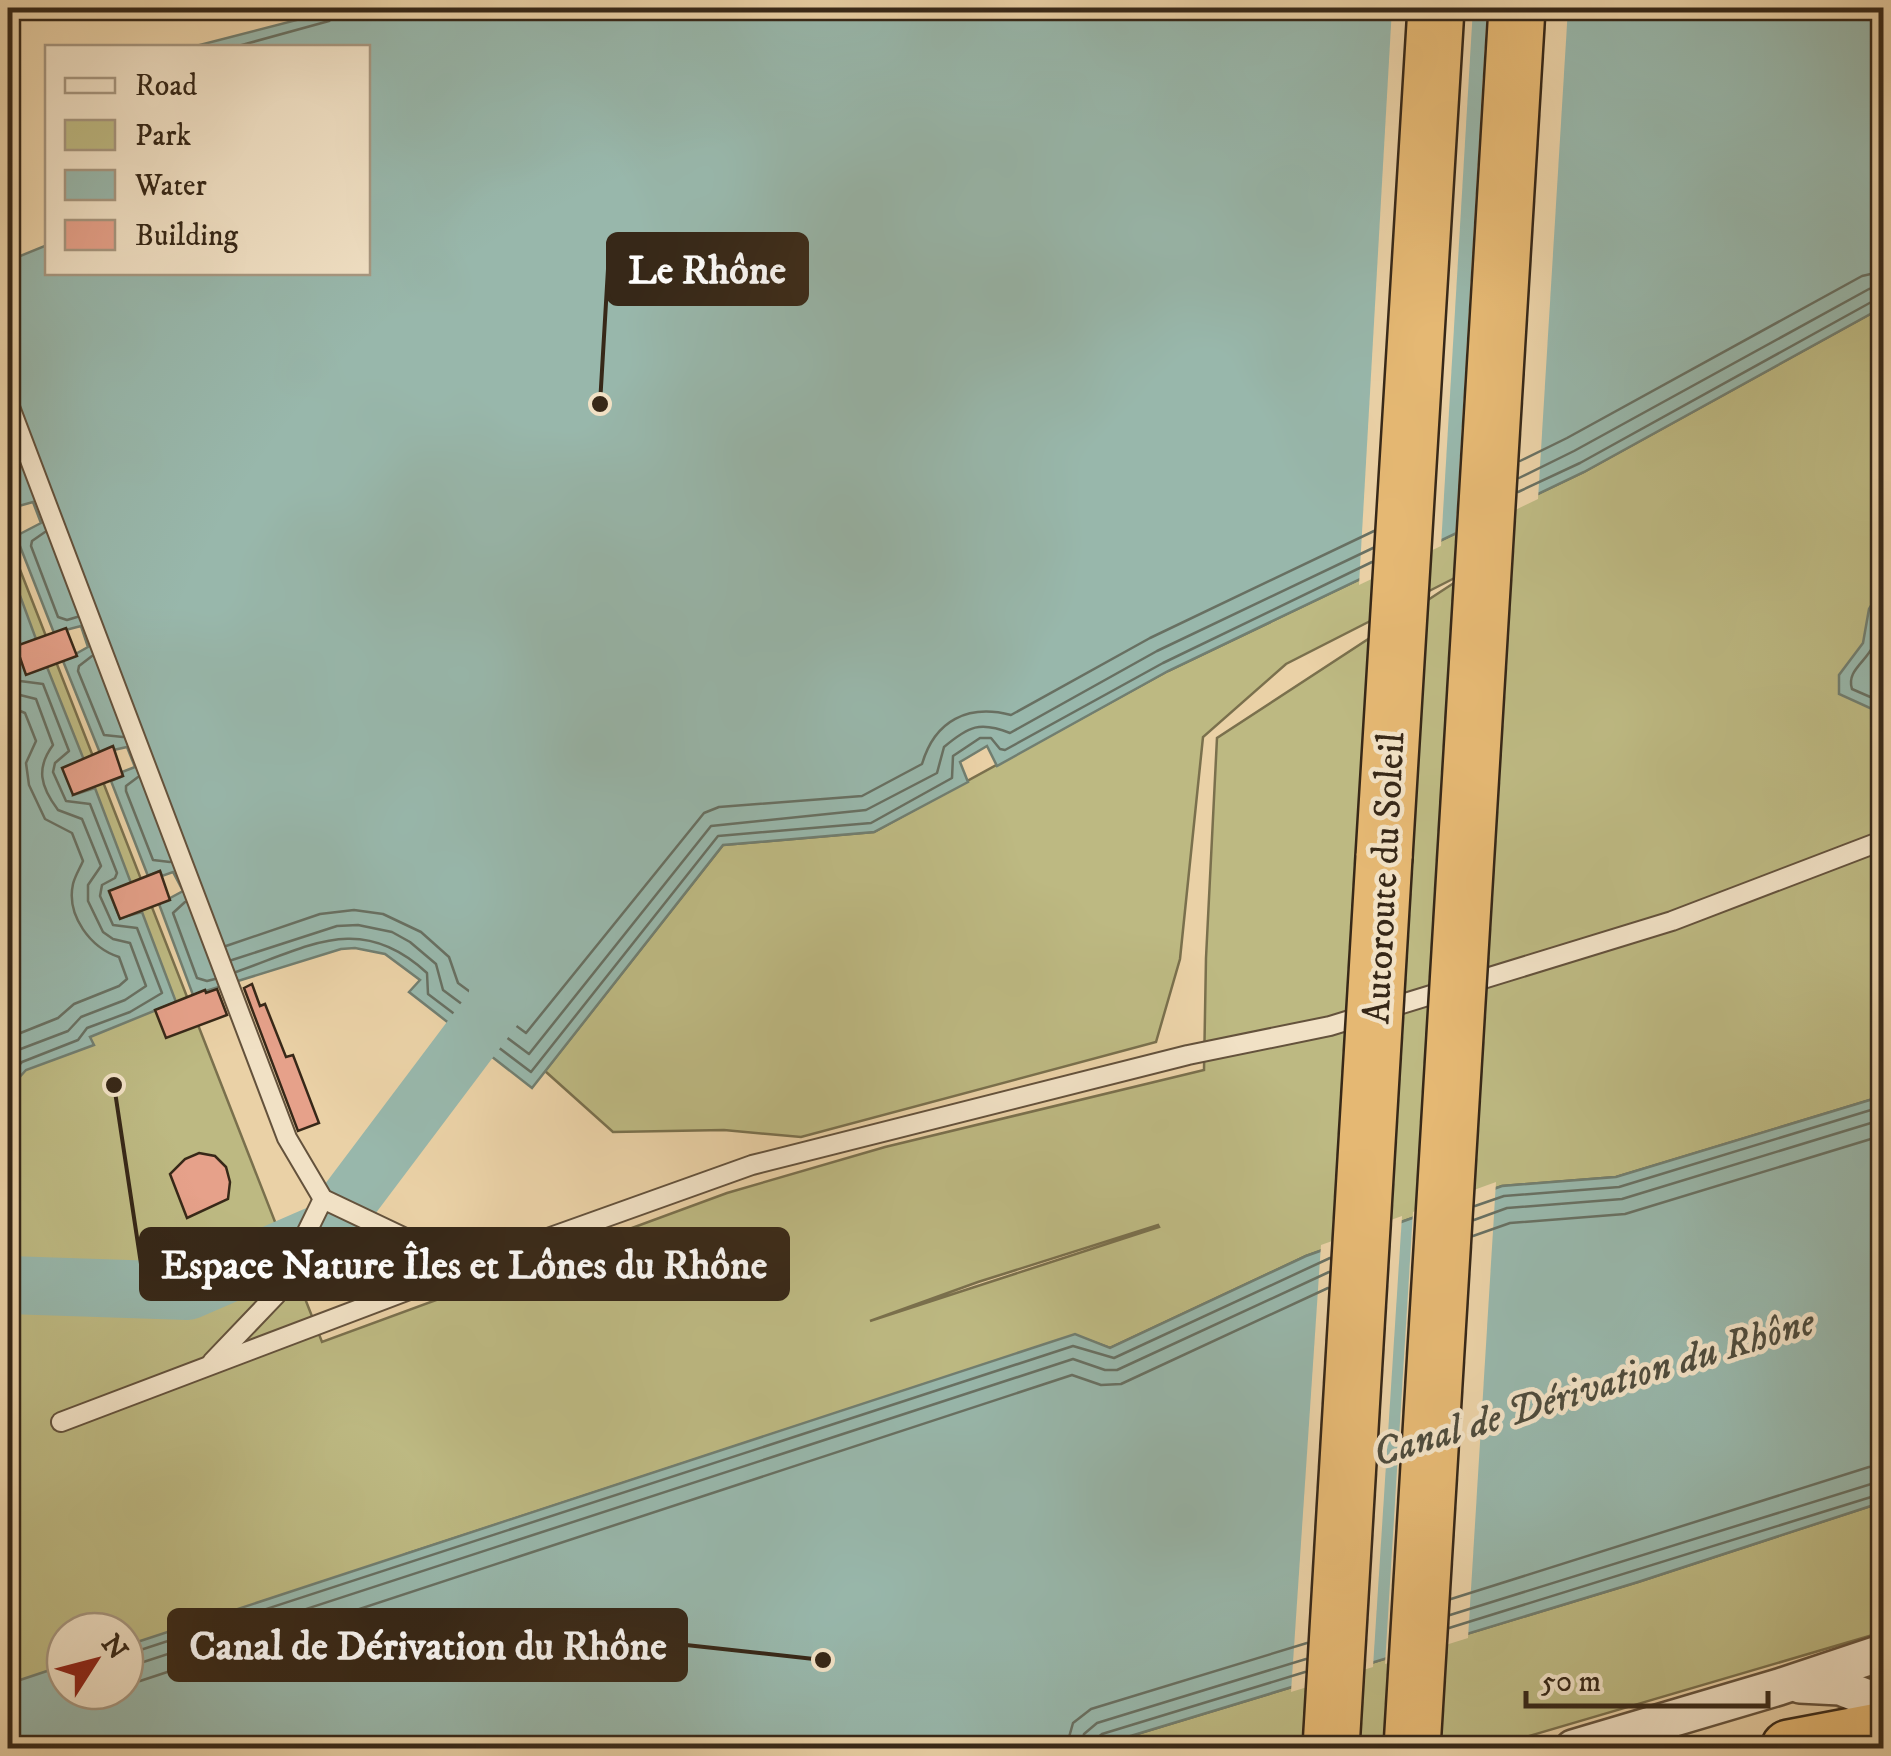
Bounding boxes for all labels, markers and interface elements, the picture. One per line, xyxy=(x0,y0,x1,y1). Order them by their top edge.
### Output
legend xyxy=(45,45,370,275)
text: Road xyxy=(135,68,197,105)
text: Park xyxy=(135,118,191,155)
text: Water xyxy=(134,168,207,205)
text: Building xyxy=(135,218,239,255)
callout: Le Rhône xyxy=(608,234,807,304)
text: Le Rhône xyxy=(628,247,787,297)
street label: Autoroute du Soleil xyxy=(1353,730,1417,1025)
callout: Espace Nature Îles et Lônes du Rhône xyxy=(141,1229,788,1299)
text: Espace Nature Îles et Lônes du Rhône xyxy=(161,1240,768,1292)
water label: Canal de Dérivation du Rhône xyxy=(1367,1297,1822,1480)
callout: Canal de Dérivation du Rhône xyxy=(169,1610,686,1680)
north arrow xyxy=(45,1611,145,1711)
text: Canal de Dérivation du Rhône xyxy=(189,1623,667,1673)
text: N xyxy=(93,1628,135,1667)
scale bar xyxy=(1526,1646,1768,1708)
text: 50 m xyxy=(1541,1664,1601,1701)

